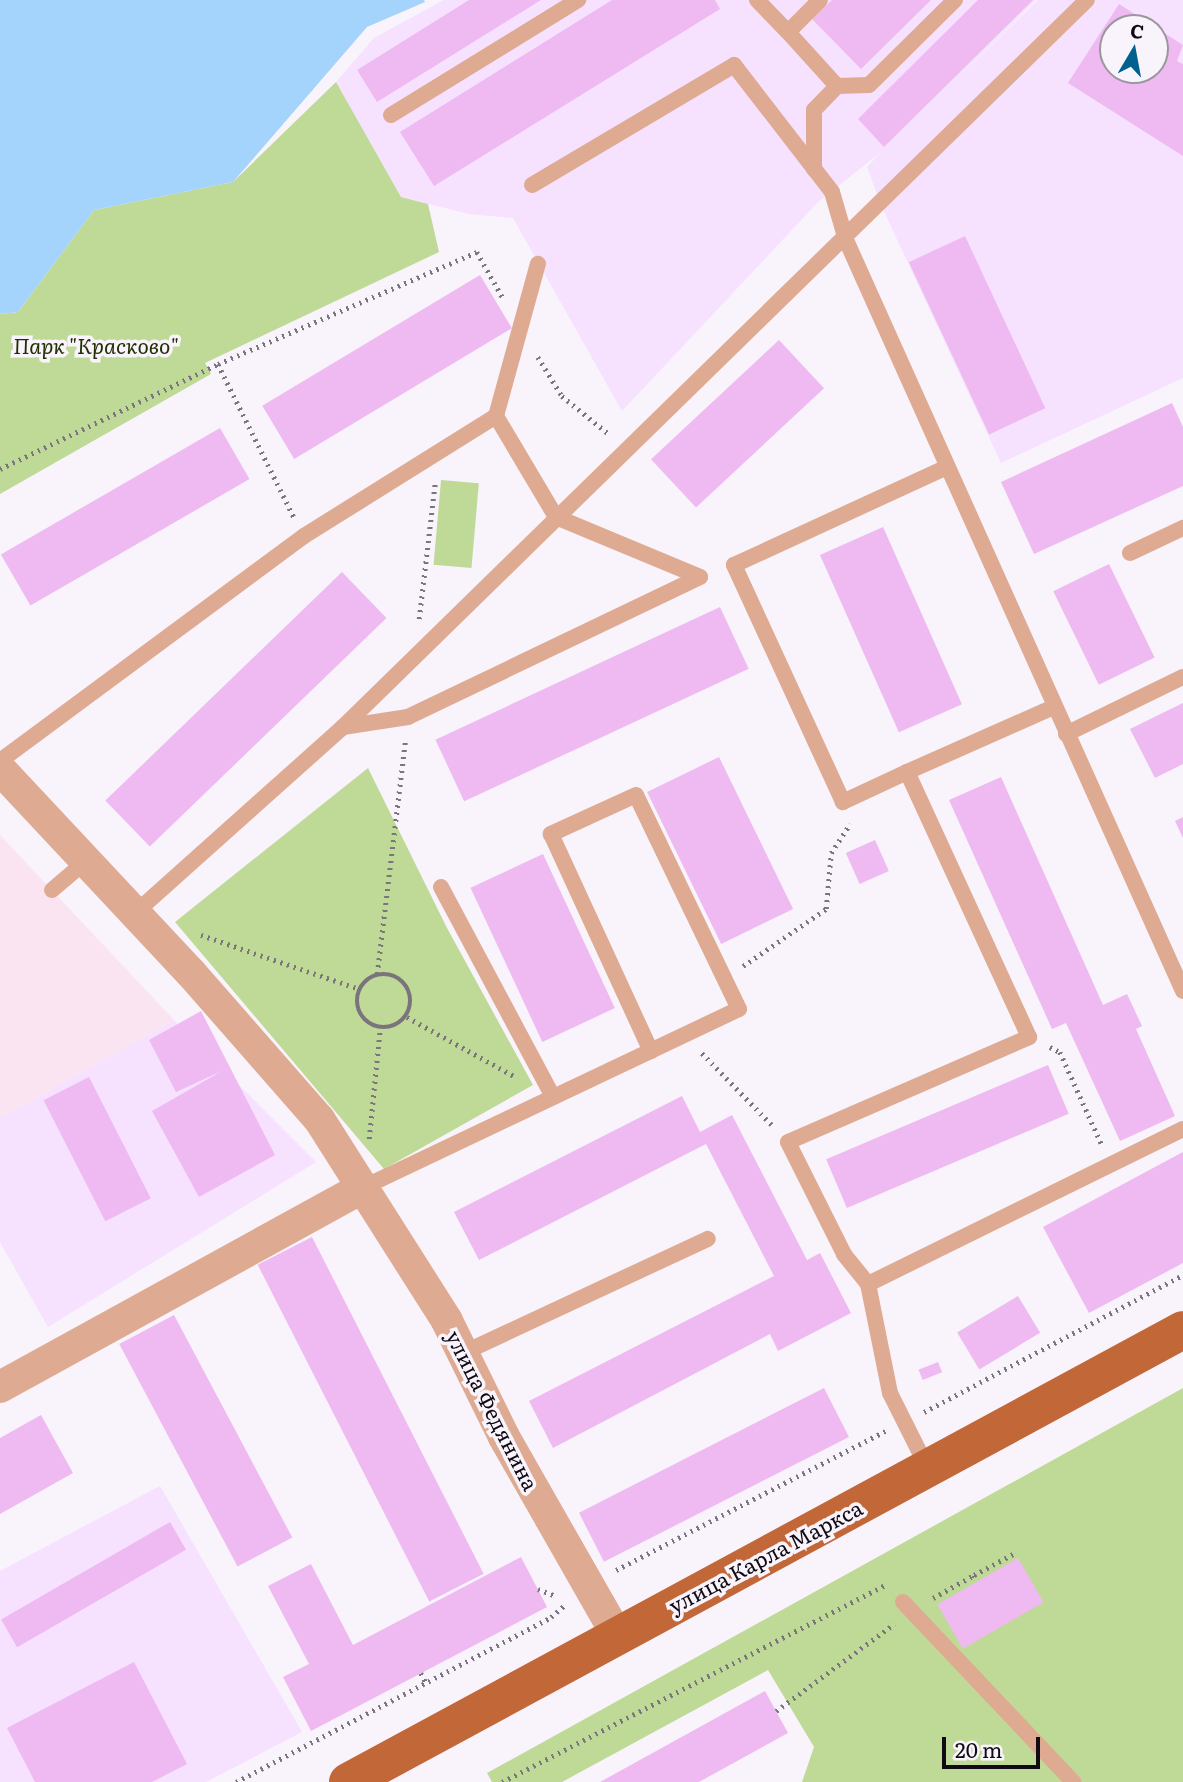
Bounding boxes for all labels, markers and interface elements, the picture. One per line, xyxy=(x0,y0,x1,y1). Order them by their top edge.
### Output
north arrow xyxy=(1099,14,1169,84)
text: С xyxy=(1128,15,1146,45)
park label: Парк "Красково" xyxy=(13,332,179,358)
street label: улица Федянина xyxy=(442,1326,544,1494)
street label: улица Карла Маркса xyxy=(664,1494,866,1618)
scale bar xyxy=(945,1722,1043,1766)
text: 20 m xyxy=(955,1733,1002,1764)

